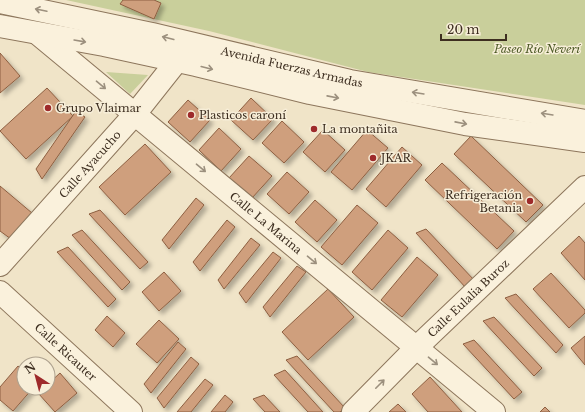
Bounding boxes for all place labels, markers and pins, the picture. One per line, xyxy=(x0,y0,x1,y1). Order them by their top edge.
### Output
place label: Grupo Vlaimar xyxy=(56,101,142,115)
marker: Grupo Vlaimar xyxy=(43,103,53,113)
place label: Plasticos caroní xyxy=(199,108,286,122)
marker: Plasticos caroní xyxy=(186,110,196,120)
place label: La montañita xyxy=(322,122,398,136)
marker: La montañita xyxy=(309,124,319,134)
place label: JKAR xyxy=(379,151,411,165)
marker: JKAR xyxy=(368,153,378,163)
place label: Refrigeración Betania xyxy=(445,188,523,215)
marker: Refrigeración Betania xyxy=(525,196,535,206)

